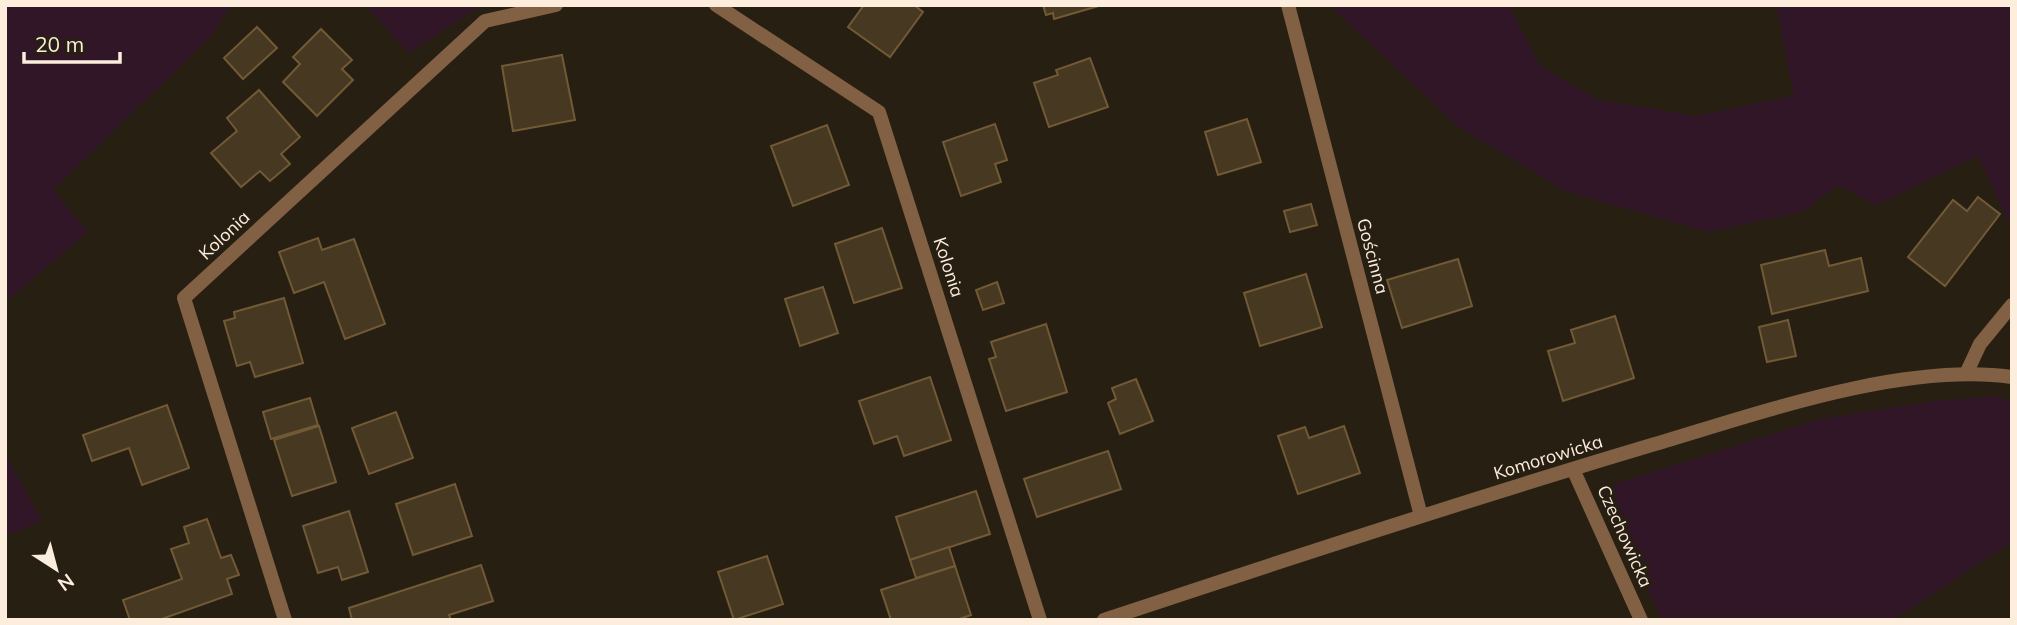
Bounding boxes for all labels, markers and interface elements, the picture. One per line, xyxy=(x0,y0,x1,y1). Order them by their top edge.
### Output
scale bar xyxy=(24,21,121,65)
text: 20 m xyxy=(35,31,84,57)
street label: Kolonia xyxy=(194,206,254,264)
street label: Gościnna xyxy=(1352,216,1394,296)
street label: Kolonia xyxy=(929,234,969,300)
street label: Komorowicka xyxy=(1491,429,1605,485)
street label: Czechowicka xyxy=(1592,481,1658,591)
north arrow xyxy=(21,534,91,604)
text: N xyxy=(53,569,79,597)

